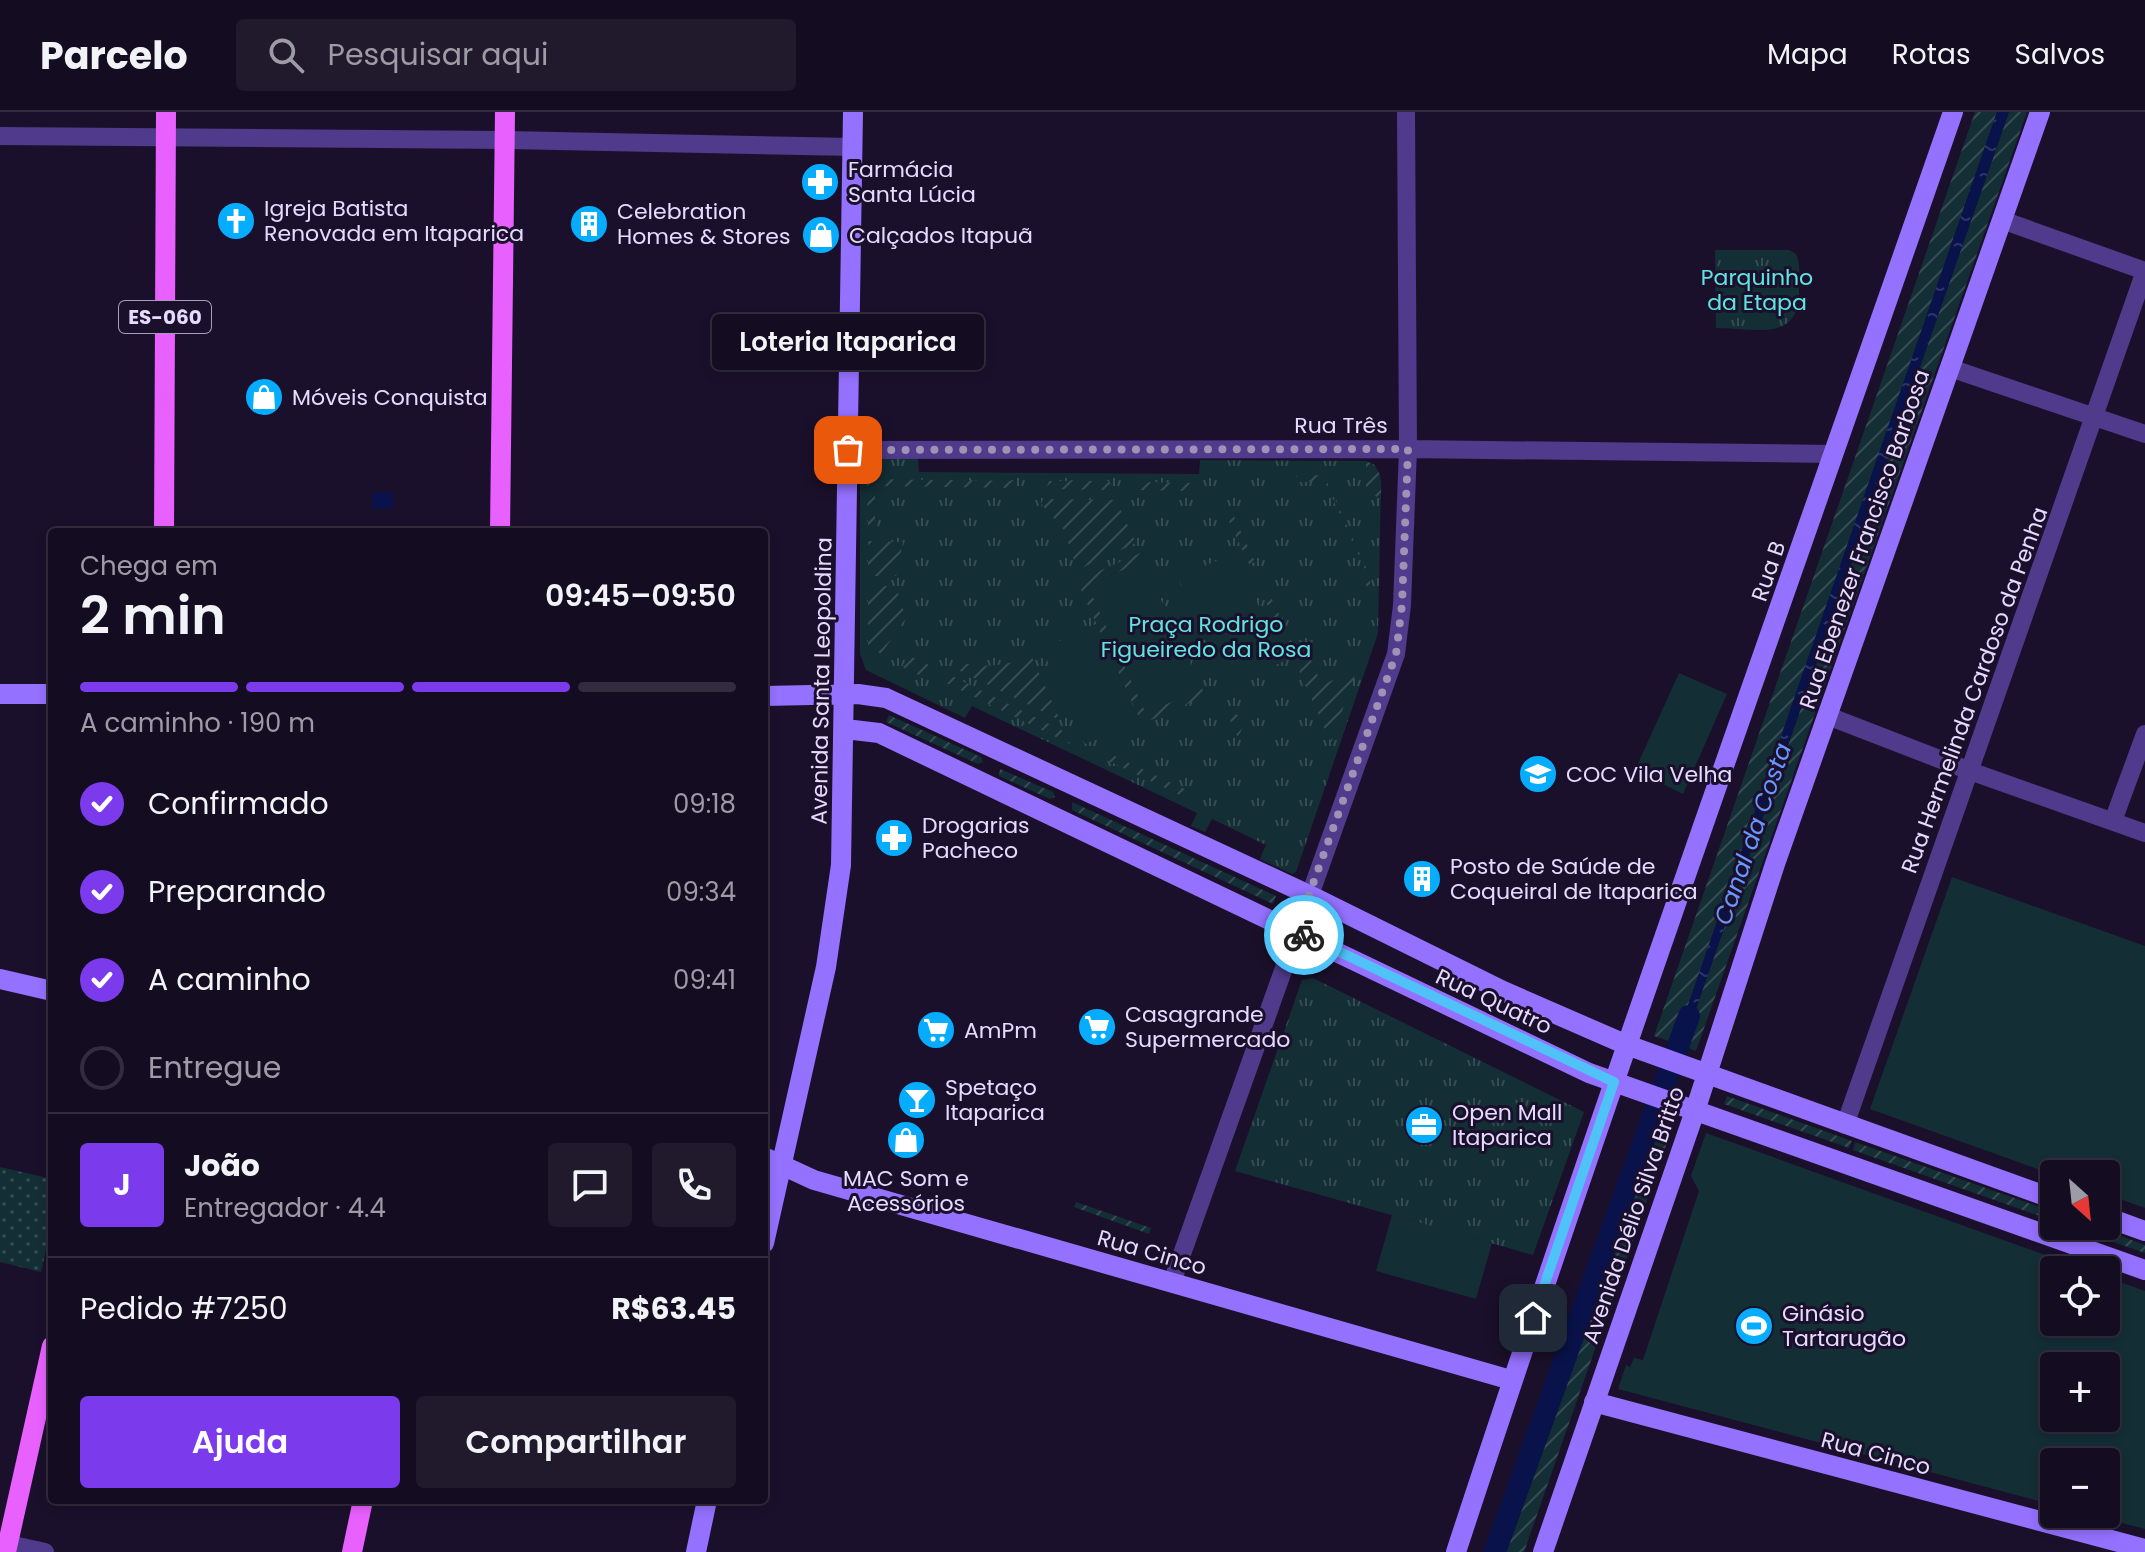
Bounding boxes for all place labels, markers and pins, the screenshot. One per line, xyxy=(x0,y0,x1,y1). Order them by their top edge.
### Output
place label: Farmácia Santa Lúcia xyxy=(848,154,976,210)
pharmacy icon: Farmácia Santa Lúcia xyxy=(799,161,841,203)
place label: Igreja Batista Renovada em Itaparica xyxy=(264,193,524,249)
place label: Celebration Homes & Stores xyxy=(617,196,790,252)
church icon: Igreja Batista Renovada em Itaparica xyxy=(215,200,257,242)
building icon: Celebration Homes & Stores xyxy=(568,203,610,245)
shop icon: Calçados Itapuã xyxy=(800,214,842,256)
place label: Calçados Itapuã xyxy=(849,220,1033,251)
callout: Loteria Itaparica xyxy=(712,314,984,370)
shop icon: Móveis Conquista xyxy=(243,376,285,418)
place label: Móveis Conquista xyxy=(292,382,488,413)
pin xyxy=(814,416,882,484)
school or university icon: COC Vila Velha xyxy=(1517,753,1559,795)
place label: COC Vila Velha xyxy=(1566,759,1732,790)
place label: Drogarias Pacheco xyxy=(922,810,1030,866)
pharmacy icon: Drogarias Pacheco xyxy=(873,817,915,859)
place label: Posto de Saúde de Coqueiral de Itaparica xyxy=(1450,851,1698,907)
building icon: Posto de Saúde de Coqueiral de Itaparica xyxy=(1401,858,1443,900)
place label: Casagrande Supermercado xyxy=(1125,999,1290,1055)
supermarket icon: Casagrande Supermercado xyxy=(1076,1006,1118,1048)
supermarket icon: AmPm xyxy=(915,1009,957,1051)
place label: AmPm xyxy=(964,1015,1037,1046)
place label: Spetaço Itaparica xyxy=(945,1072,1045,1128)
bar icon: Spetaço Itaparica xyxy=(896,1079,938,1121)
place label: Open Mall Itaparica xyxy=(1452,1097,1562,1153)
office icon: Open Mall Itaparica xyxy=(1403,1104,1445,1146)
shop icon: MAC Som e Acessórios xyxy=(885,1119,927,1161)
place label: MAC Som e Acessórios xyxy=(843,1163,969,1219)
pin xyxy=(1499,1284,1567,1352)
place label: Ginásio Tartarugão xyxy=(1782,1298,1906,1354)
sports icon: Ginásio Tartarugão xyxy=(1733,1305,1775,1347)

